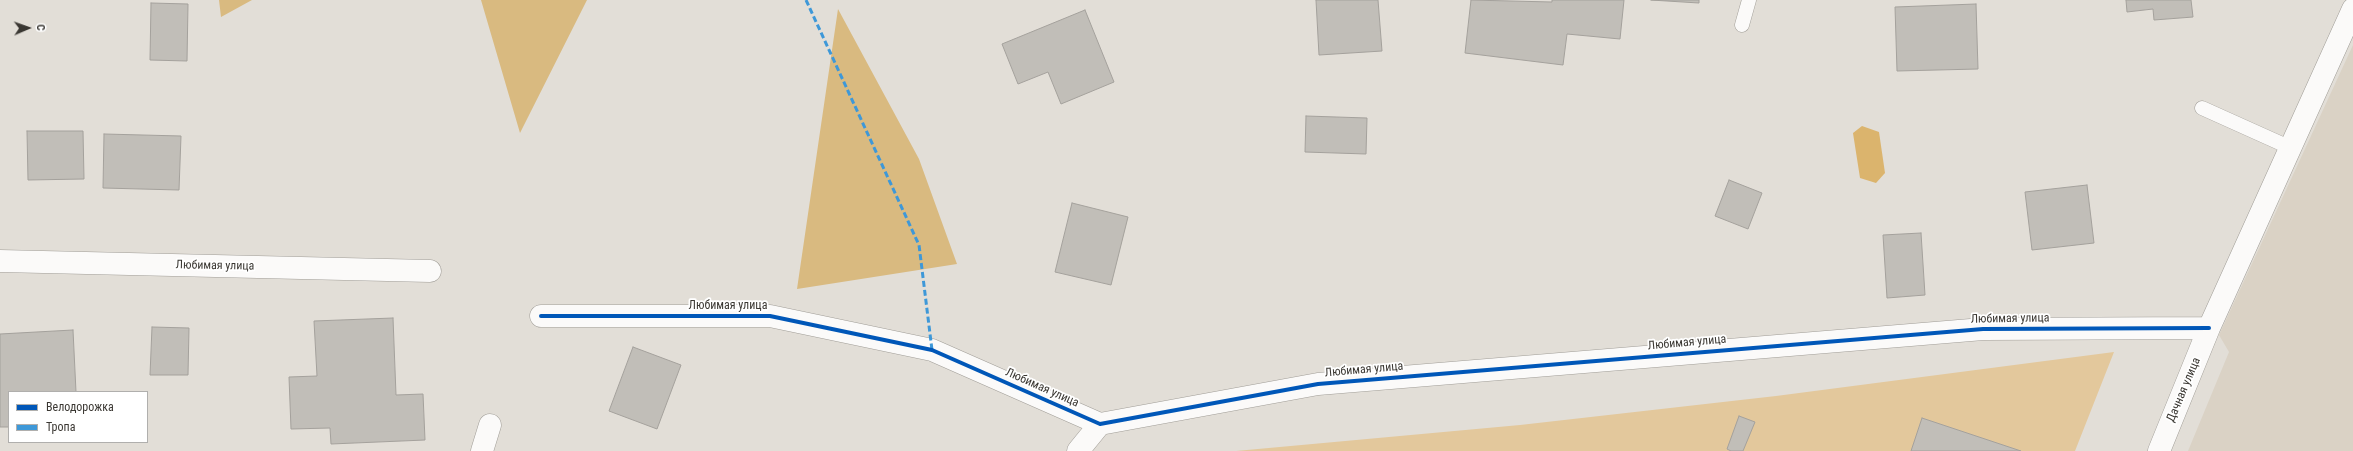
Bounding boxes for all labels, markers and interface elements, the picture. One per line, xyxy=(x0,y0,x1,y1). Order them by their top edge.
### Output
north arrow xyxy=(8,8,48,48)
text: С xyxy=(34,24,47,31)
street label: Любимая улица xyxy=(175,258,255,274)
street label: Любимая улица xyxy=(689,299,767,313)
street label: Любимая улица xyxy=(1970,311,2050,327)
street label: Любимая улица xyxy=(1647,332,1727,354)
street label: Дачная улица xyxy=(2164,355,2204,425)
street label: Любимая улица xyxy=(1324,359,1404,381)
street label: Любимая улица xyxy=(1003,365,1081,411)
legend xyxy=(8,391,148,443)
text: Велодорожка xyxy=(46,400,114,414)
text: Тропа xyxy=(46,420,75,434)

